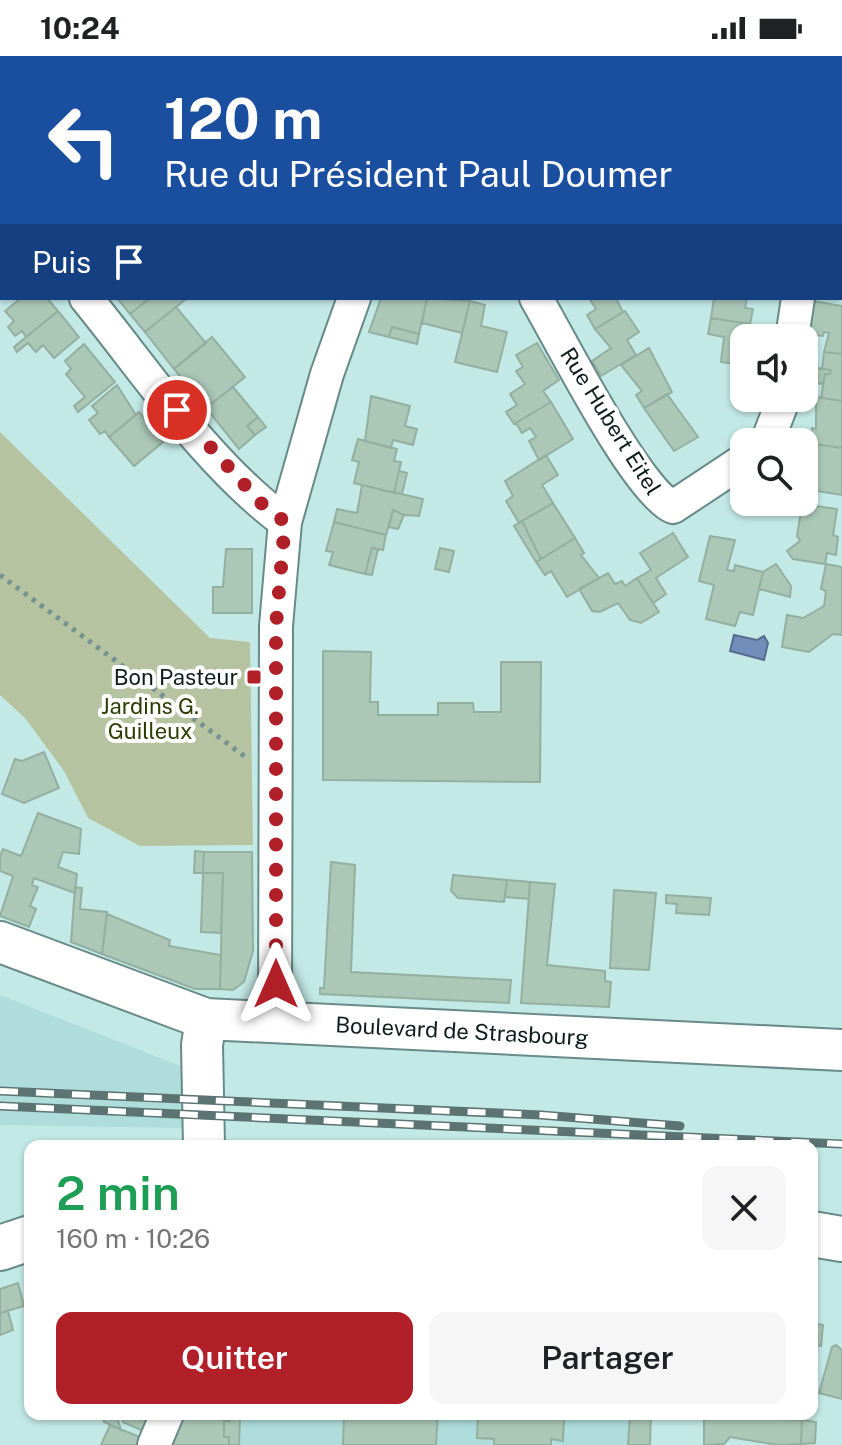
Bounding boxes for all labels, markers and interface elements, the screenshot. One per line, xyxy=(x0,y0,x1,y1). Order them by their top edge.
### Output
text: 10:24 xyxy=(40,10,120,46)
text: 120 m xyxy=(164,86,322,152)
icon: left xyxy=(32,88,136,192)
text: Rue du Président Paul Doumer xyxy=(164,153,673,195)
icon: arrive xyxy=(107,240,151,284)
text: Puis xyxy=(32,244,91,280)
map controls xyxy=(730,324,818,516)
button: sound xyxy=(730,324,818,412)
street label: Rue Hubert Eitel xyxy=(555,343,667,499)
pin xyxy=(143,376,211,444)
icon: arrive xyxy=(155,388,199,432)
button: search xyxy=(730,428,818,516)
place label: Bon Pasteur xyxy=(114,664,238,690)
marker: Bon Pasteur xyxy=(245,668,263,686)
park label: Jardins G. Guilleux xyxy=(101,693,199,744)
position arrow xyxy=(234,942,318,1026)
street label: Boulevard de Strasbourg xyxy=(335,1011,589,1051)
text: 2 min xyxy=(56,1164,180,1221)
button: close xyxy=(702,1166,786,1250)
text: 160 m · 10:26 xyxy=(56,1223,210,1254)
button: Quitter xyxy=(56,1312,413,1404)
button: Partager xyxy=(429,1312,786,1404)

